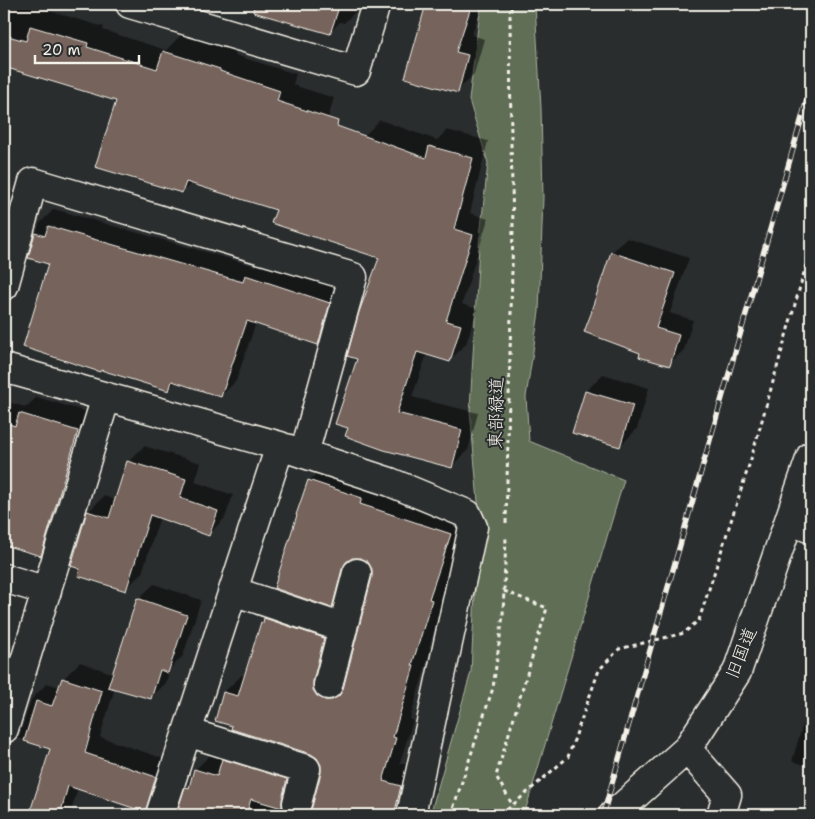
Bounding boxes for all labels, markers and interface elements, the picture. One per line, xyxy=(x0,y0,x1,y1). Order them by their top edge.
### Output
scale bar xyxy=(35,32,139,64)
text: 20 m xyxy=(42,40,81,60)
street label: 東部緑道 xyxy=(483,377,509,449)
street label: 旧国道 xyxy=(720,623,762,683)

